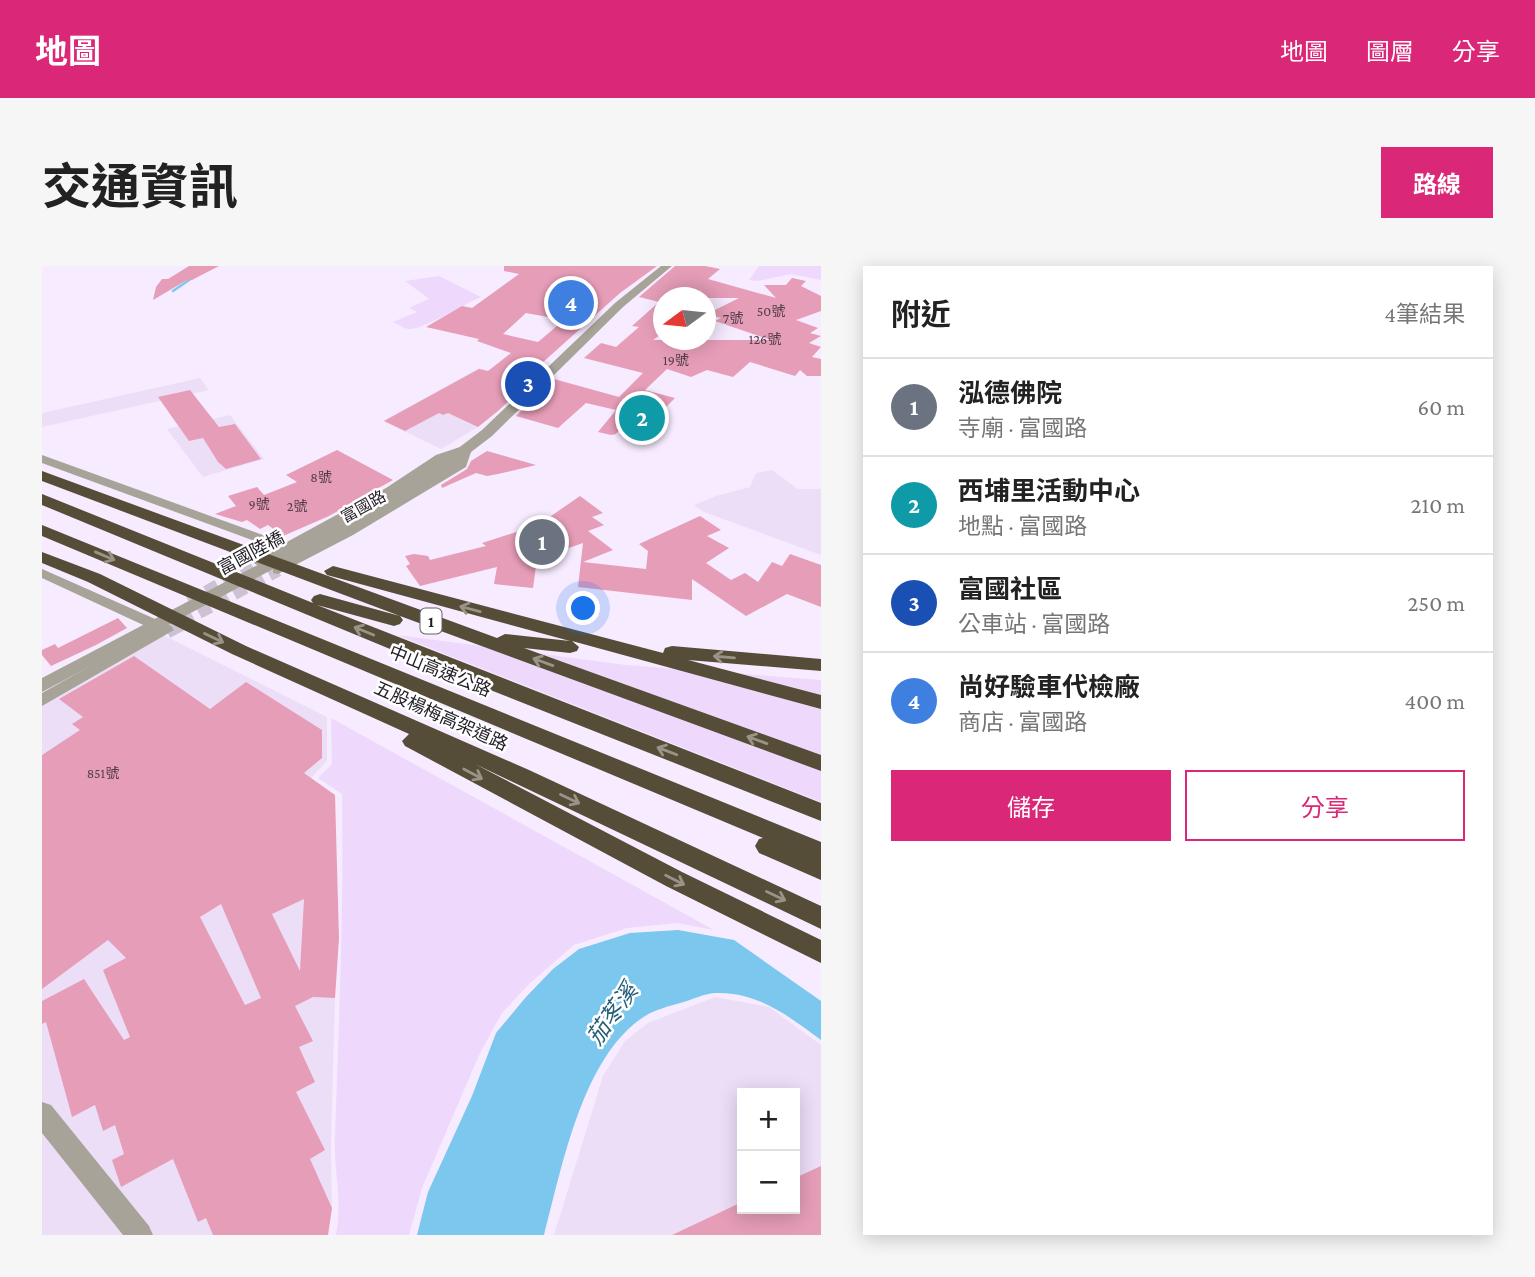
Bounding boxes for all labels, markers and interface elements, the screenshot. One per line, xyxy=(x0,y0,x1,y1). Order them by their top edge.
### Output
text: 地圖 xyxy=(35,33,101,70)
text: 地圖 xyxy=(1280,38,1328,65)
text: 圖層 xyxy=(1366,38,1414,65)
text: 分享 xyxy=(1452,38,1500,65)
button: 路線 xyxy=(1381,147,1493,218)
text: 交通資訊 xyxy=(42,160,238,215)
pin: 4 xyxy=(548,277,594,329)
north arrow xyxy=(653,287,716,350)
text: 附近 xyxy=(891,298,951,331)
text: 4筆結果 xyxy=(1384,301,1465,327)
house number: 50號 xyxy=(757,303,785,319)
house number: 7號 xyxy=(723,310,743,326)
house number: 126號 xyxy=(749,331,781,347)
house number: 19號 xyxy=(663,352,689,368)
pin: 3 xyxy=(505,358,551,410)
text: 泓德佛院 xyxy=(958,379,1062,408)
pin: 2 xyxy=(619,392,665,444)
text: 1 xyxy=(910,394,918,420)
text: 60 m xyxy=(1418,394,1465,420)
text: 寺廟 · 富國路 xyxy=(958,415,1087,441)
house number: 8號 xyxy=(310,469,332,485)
text: 西埔里活動中心 xyxy=(958,477,1140,506)
street label: 富國路 xyxy=(338,487,388,526)
text: 2 xyxy=(908,492,920,518)
text: 210 m xyxy=(1411,492,1465,518)
house number: 9號 xyxy=(248,496,270,512)
house number: 2號 xyxy=(287,498,307,514)
text: 地點 · 富國路 xyxy=(958,513,1087,539)
pin: 1 xyxy=(519,516,565,568)
street label: 富國陸橋 xyxy=(215,527,287,579)
one-way arrow xyxy=(94,551,115,564)
text: 富國社區 xyxy=(958,575,1062,604)
text: 3 xyxy=(908,590,920,616)
text: 250 m xyxy=(1407,590,1465,616)
your location xyxy=(566,591,600,625)
one-way arrow xyxy=(460,602,482,615)
road number: 1 xyxy=(420,608,442,634)
text: 公車站 · 富國路 xyxy=(958,611,1110,637)
one-way arrow xyxy=(354,623,375,636)
one-way arrow xyxy=(203,632,224,646)
street label: 中山高速公路 xyxy=(386,641,494,701)
one-way arrow xyxy=(713,650,736,663)
one-way arrow xyxy=(532,655,554,668)
text: 尚好驗車代檢廠 xyxy=(958,673,1140,702)
street label: 五股楊梅高架道路 xyxy=(371,678,511,754)
text: 4 xyxy=(908,688,920,714)
text: 400 m xyxy=(1404,688,1465,714)
text: 商店 · 富國路 xyxy=(958,709,1087,735)
one-way arrow xyxy=(746,733,768,745)
one-way arrow xyxy=(656,743,678,756)
house number: 851號 xyxy=(87,765,119,781)
one-way arrow xyxy=(462,767,483,781)
button: 儲存 xyxy=(891,770,1171,841)
button: 分享 xyxy=(1185,770,1465,841)
one-way arrow xyxy=(559,793,580,806)
one-way arrow xyxy=(664,873,684,887)
one-way arrow xyxy=(765,891,786,904)
water label: 茄苳溪 xyxy=(582,976,644,1050)
map controls xyxy=(737,1088,800,1214)
button: + xyxy=(737,1088,800,1151)
button: − xyxy=(737,1151,800,1214)

